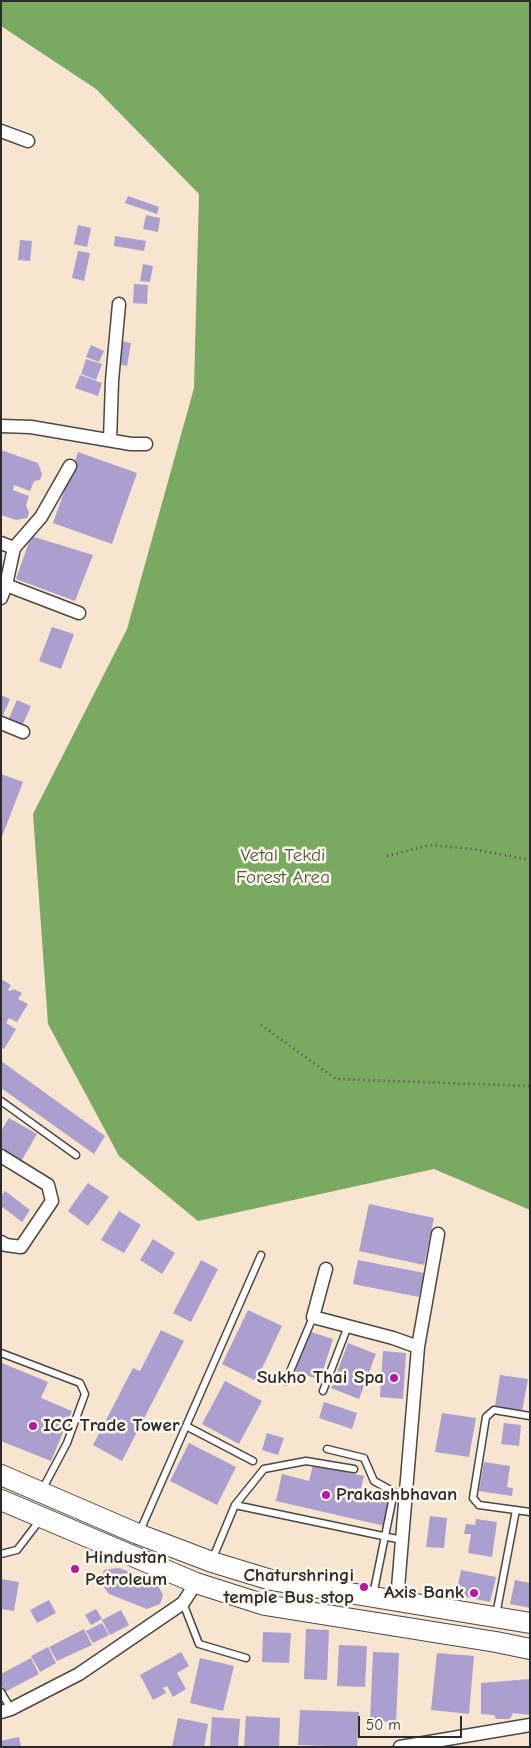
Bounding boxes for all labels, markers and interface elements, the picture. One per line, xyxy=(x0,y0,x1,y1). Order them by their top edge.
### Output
park label: Vetal Tekdi Forest Area xyxy=(236,845,330,889)
place label: Sukho Thai Spa xyxy=(257,1367,384,1389)
marker: Sukho Thai Spa xyxy=(388,1372,400,1384)
place label: ICC Trade Tower xyxy=(43,1415,180,1437)
marker: ICC Trade Tower xyxy=(27,1420,39,1432)
place label: Prakashbhavan xyxy=(336,1484,457,1506)
marker: Prakashbhavan xyxy=(320,1489,332,1501)
place label: Hindustan Petroleum xyxy=(85,1547,167,1591)
marker: Hindustan Petroleum xyxy=(69,1563,81,1575)
place label: Chaturshringi temple Bus stop xyxy=(223,1565,354,1609)
marker: Chaturshringi temple Bus stop xyxy=(358,1581,370,1593)
place label: Axis Bank xyxy=(384,1582,464,1604)
marker: Axis Bank xyxy=(468,1587,480,1599)
scale bar xyxy=(361,1706,465,1738)
text: 50 m xyxy=(366,1716,401,1734)

